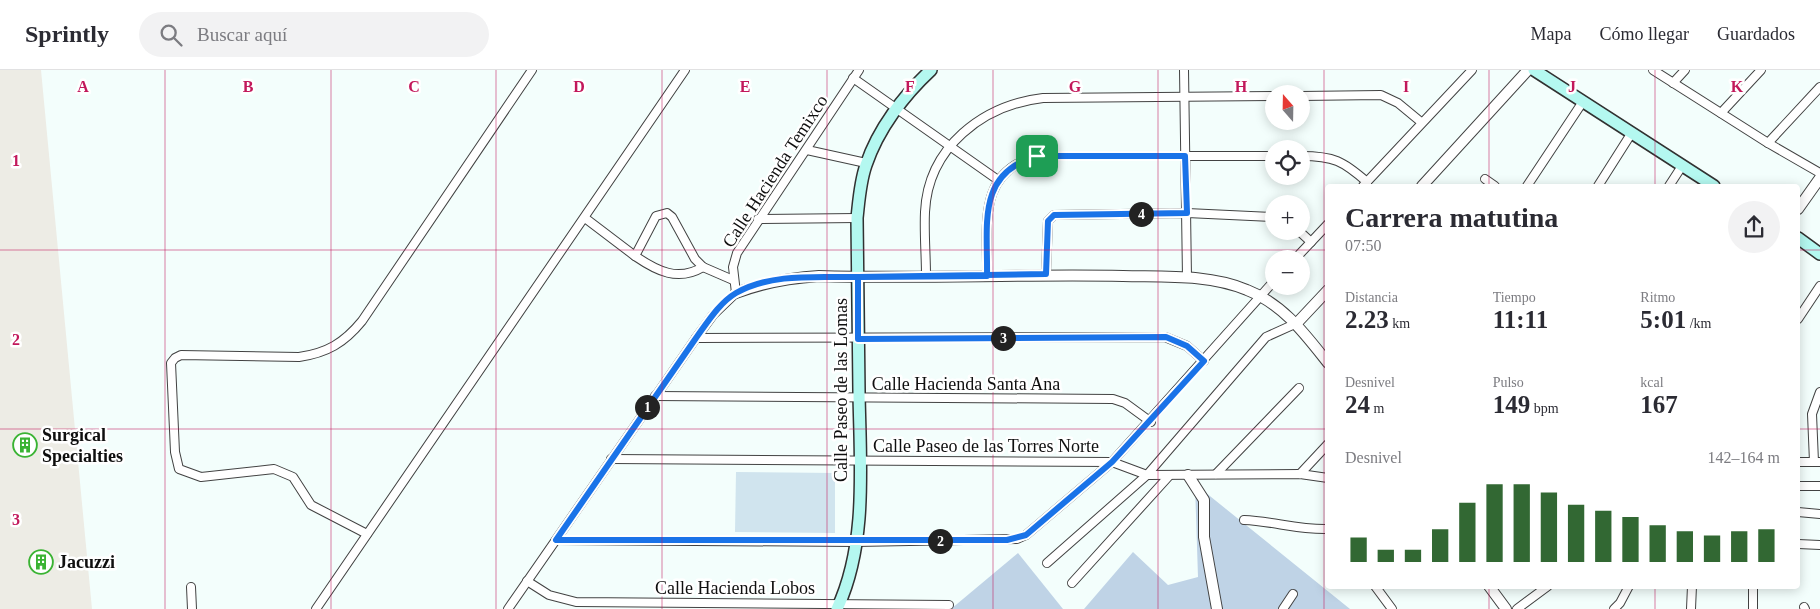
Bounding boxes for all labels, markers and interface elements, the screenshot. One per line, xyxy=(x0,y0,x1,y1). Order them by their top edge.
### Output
search box xyxy=(139,12,489,57)
text: Sprintly xyxy=(25,21,109,47)
icon: search xyxy=(157,21,185,49)
text: Buscar aquí xyxy=(197,24,287,45)
text: Mapa xyxy=(1531,24,1572,44)
text: Cómo llegar xyxy=(1600,24,1689,44)
text: Guardados xyxy=(1717,24,1795,44)
text: A xyxy=(77,78,89,95)
text: B xyxy=(243,78,254,95)
text: C xyxy=(408,78,420,95)
text: D xyxy=(573,78,585,95)
text: E xyxy=(740,78,750,95)
text: F xyxy=(905,78,915,95)
text: G xyxy=(1069,78,1082,95)
text: H xyxy=(1235,78,1248,95)
text: I xyxy=(1403,78,1409,95)
text: J xyxy=(1568,78,1576,95)
text: K xyxy=(1731,78,1744,95)
north arrow xyxy=(1265,85,1310,130)
map controls xyxy=(1265,85,1310,295)
street label: Calle Hacienda Temixco xyxy=(718,91,832,251)
pin xyxy=(1016,135,1058,177)
button: locate xyxy=(1265,140,1310,185)
icon: arrive xyxy=(1023,142,1051,170)
text: 1 xyxy=(12,152,20,169)
button: + xyxy=(1265,195,1310,240)
button: share xyxy=(1728,201,1780,253)
pin: 4 xyxy=(1128,202,1154,226)
text: Carrera matutina xyxy=(1345,202,1558,233)
text: 4 xyxy=(1138,207,1145,222)
text: 07:50 xyxy=(1345,237,1381,254)
button: − xyxy=(1265,250,1310,295)
text: Distancia xyxy=(1345,290,1398,305)
text: Tiempo xyxy=(1493,290,1536,305)
text: Ritmo xyxy=(1640,290,1675,305)
street label: Calle Paseo de las Lomas xyxy=(831,298,851,482)
text: 2.23 xyxy=(1345,306,1389,333)
text: 11:11 xyxy=(1493,306,1548,333)
text: 5:01 xyxy=(1640,306,1686,333)
text: km xyxy=(1389,316,1410,331)
text: /km xyxy=(1686,316,1711,331)
pin: 3 xyxy=(990,326,1016,350)
text: 2 xyxy=(12,331,20,348)
text: 3 xyxy=(1000,331,1007,346)
street label: Calle Hacienda Santa Ana xyxy=(872,374,1060,394)
text: Desnivel xyxy=(1345,375,1395,390)
text: Pulso xyxy=(1493,375,1524,390)
text: kcal xyxy=(1640,375,1664,390)
text: 24 xyxy=(1345,391,1370,418)
text: 149 xyxy=(1493,391,1530,418)
text: 167 xyxy=(1640,391,1678,418)
pin: 1 xyxy=(634,394,660,420)
text: 1 xyxy=(644,400,651,415)
text: m xyxy=(1370,401,1384,416)
text: bpm xyxy=(1530,401,1559,416)
place label: Surgical Specialties xyxy=(42,425,123,466)
building icon: Surgical Specialties xyxy=(12,432,38,458)
street label: Calle Paseo de las Torres Norte xyxy=(873,436,1099,456)
text: Desnivel xyxy=(1345,449,1402,466)
text: 142–164 m xyxy=(1708,449,1780,466)
text: 3 xyxy=(12,511,20,528)
pin: 2 xyxy=(928,528,952,554)
text: 2 xyxy=(937,534,944,549)
building icon: Jacuzzi xyxy=(28,549,54,575)
place label: Jacuzzi xyxy=(58,552,115,572)
street label: Calle Hacienda Lobos xyxy=(655,578,815,598)

